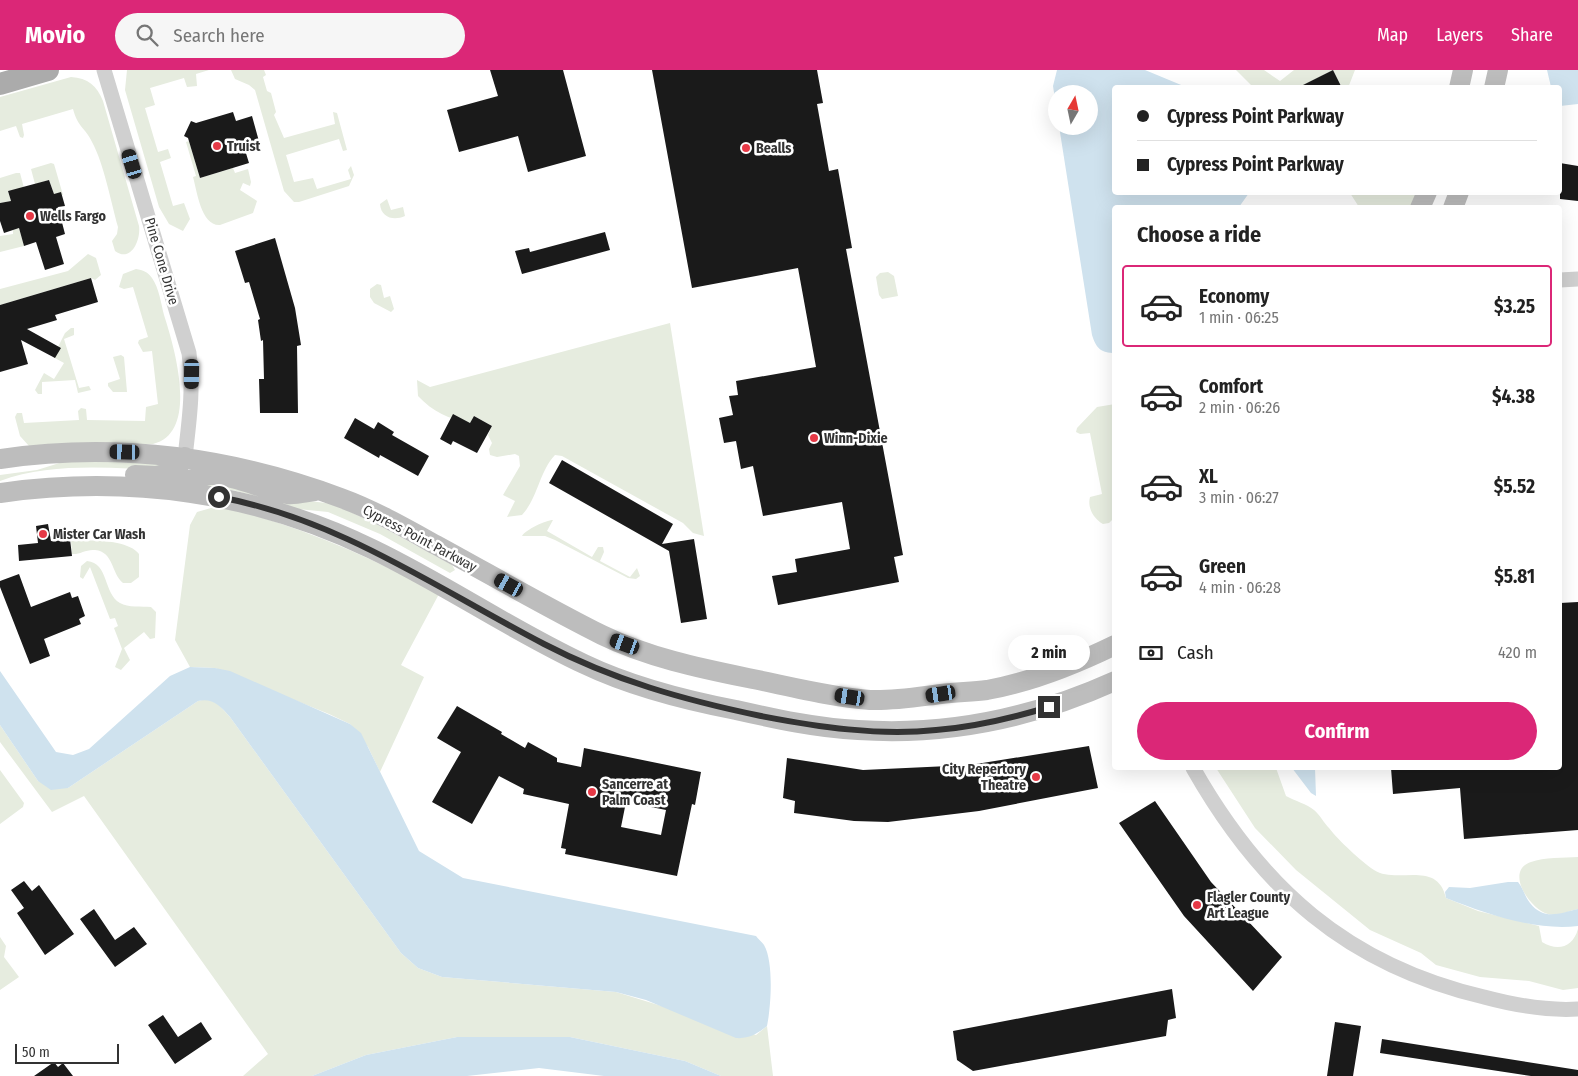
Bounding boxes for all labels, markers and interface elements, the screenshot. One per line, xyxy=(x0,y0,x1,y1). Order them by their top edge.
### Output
search box xyxy=(115,13,465,58)
text: Movio xyxy=(25,21,85,49)
icon: search xyxy=(133,21,161,49)
text: Search here xyxy=(173,24,265,47)
text: Map xyxy=(1377,24,1408,46)
text: Layers xyxy=(1436,24,1483,46)
text: Share xyxy=(1511,24,1553,46)
north arrow xyxy=(1048,85,1098,135)
map controls xyxy=(1048,85,1098,135)
text: Cypress Point Parkway xyxy=(1167,105,1344,128)
place label: Truist xyxy=(227,138,262,155)
marker: Truist xyxy=(211,140,223,152)
place label: Bealls xyxy=(756,140,791,157)
marker: Bealls xyxy=(740,142,752,154)
car xyxy=(120,147,143,181)
text: Cypress Point Parkway xyxy=(1167,153,1344,176)
place label: Wells Fargo xyxy=(40,208,106,225)
marker: Wells Fargo xyxy=(24,210,36,222)
street label: Pine Cone Drive xyxy=(141,216,182,307)
text: Choose a ride xyxy=(1137,221,1261,248)
icon: car xyxy=(1139,284,1184,329)
text: Economy xyxy=(1199,285,1269,308)
text: $3.25 xyxy=(1494,295,1535,318)
text: 1 min · 06:25 xyxy=(1199,308,1279,327)
car xyxy=(184,359,199,389)
icon: car xyxy=(1139,374,1184,419)
text: Comfort xyxy=(1199,375,1263,398)
text: $4.38 xyxy=(1492,385,1535,408)
text: 2 min · 06:26 xyxy=(1199,398,1280,417)
place label: Winn-Dixie xyxy=(824,430,888,447)
marker: Winn-Dixie xyxy=(808,432,820,444)
car xyxy=(109,444,140,460)
icon: car xyxy=(1139,464,1184,509)
text: XL xyxy=(1199,465,1218,488)
text: $5.52 xyxy=(1494,475,1535,498)
route start xyxy=(208,486,230,508)
text: 3 min · 06:27 xyxy=(1199,488,1279,507)
street label: Cypress Point Parkway xyxy=(360,501,480,576)
place label: Mister Car Wash xyxy=(53,526,146,543)
marker: Mister Car Wash xyxy=(37,528,49,540)
icon: car xyxy=(1139,554,1184,599)
text: Green xyxy=(1199,555,1246,578)
text: $5.81 xyxy=(1494,565,1535,588)
car xyxy=(492,571,525,599)
text: 4 min · 06:28 xyxy=(1199,578,1281,597)
car xyxy=(608,632,641,656)
callout: 2 min xyxy=(1008,634,1090,670)
icon: cash xyxy=(1137,639,1165,667)
text: Cash xyxy=(1177,641,1214,664)
text: 2 min xyxy=(1031,643,1067,662)
text: 420 m xyxy=(1498,643,1537,662)
car xyxy=(925,684,956,704)
car xyxy=(834,687,865,707)
route end xyxy=(1038,696,1060,718)
button: Confirm xyxy=(1137,702,1537,760)
place label: City Repertory Theatre xyxy=(942,761,1026,794)
marker: City Repertory Theatre xyxy=(1030,771,1042,783)
place label: Sancerre at Palm Coast xyxy=(602,776,669,809)
marker: Sancerre at Palm Coast xyxy=(586,786,598,798)
place label: Flagler County Art League xyxy=(1206,889,1290,922)
marker: Flagler County Art League xyxy=(1191,899,1203,911)
scale bar xyxy=(15,1041,119,1064)
text: 50 m xyxy=(22,1044,50,1061)

